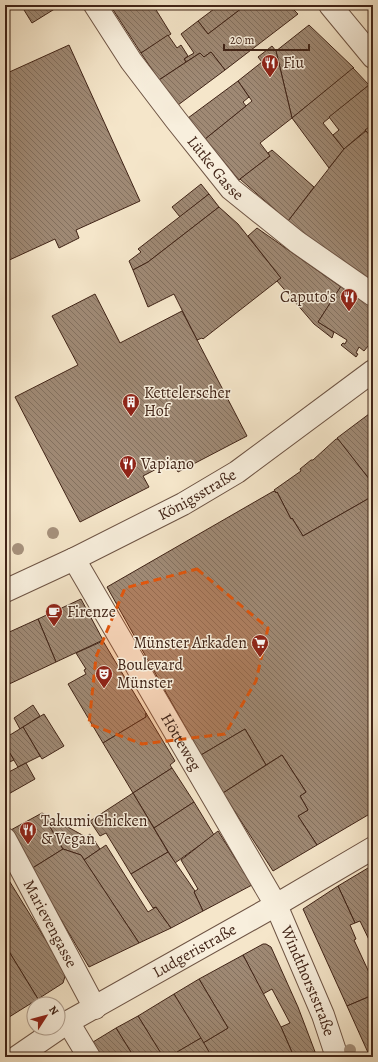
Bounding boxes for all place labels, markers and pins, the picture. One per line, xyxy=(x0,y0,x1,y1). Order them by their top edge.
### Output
place label: Fiu xyxy=(283,52,304,74)
restaurant icon: Fiu xyxy=(260,53,280,78)
place label: Caputo's xyxy=(280,286,336,308)
restaurant icon: Caputo's xyxy=(339,287,359,312)
place label: Kettelerscher Hof xyxy=(144,382,231,422)
building icon: Kettelerscher Hof xyxy=(121,392,141,417)
place label: Vapiano xyxy=(140,453,194,475)
restaurant icon: Vapiano xyxy=(118,454,138,479)
place label: Firenze xyxy=(67,601,116,623)
cafe icon: Firenze xyxy=(44,602,64,627)
place label: Münster Arkaden xyxy=(133,632,247,654)
supermarket icon: Münster Arkaden xyxy=(250,633,270,658)
place label: Boulevard Münster xyxy=(117,654,183,694)
theatre icon: Boulevard Münster xyxy=(94,664,114,689)
place label: Takumi Chicken & Vegan xyxy=(41,810,148,850)
restaurant icon: Takumi Chicken & Vegan xyxy=(18,820,38,845)

